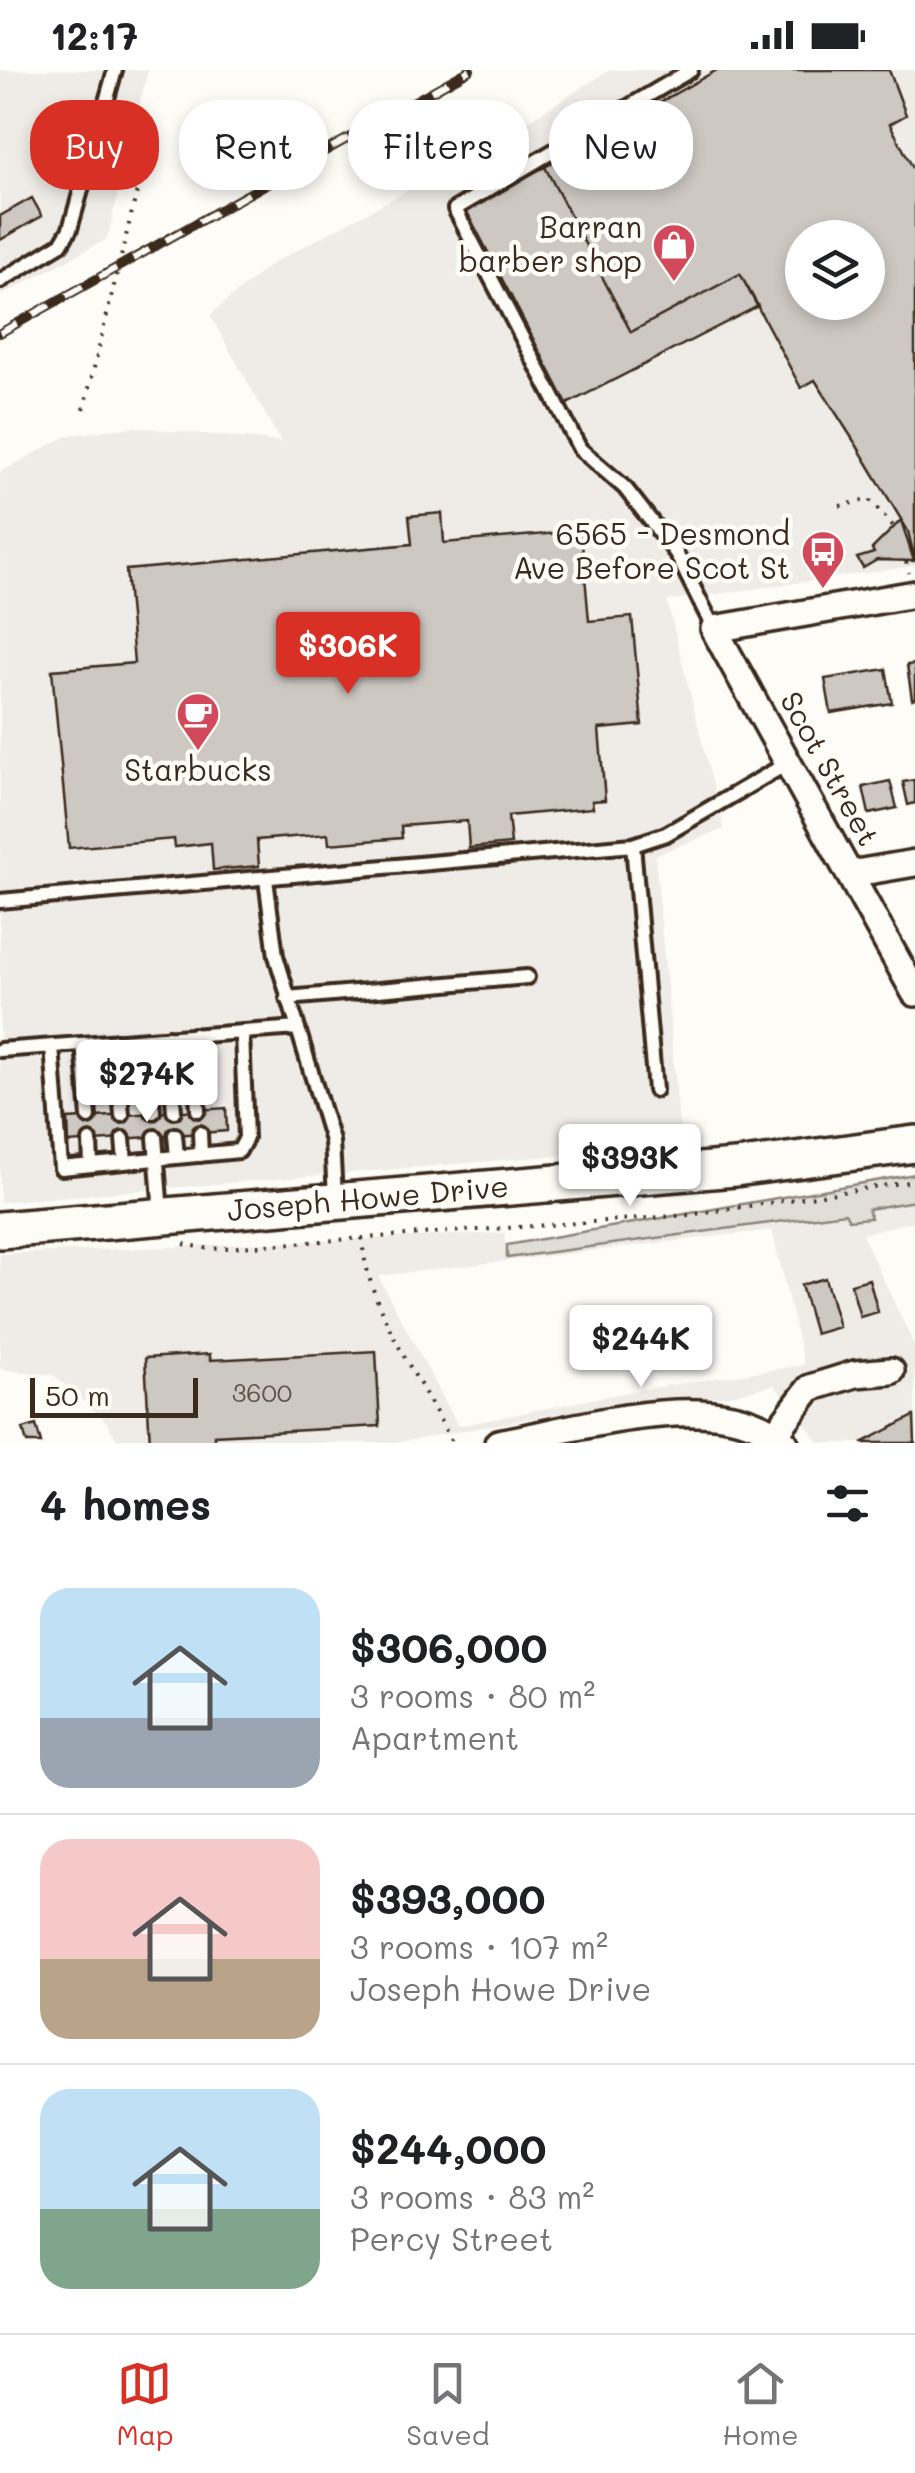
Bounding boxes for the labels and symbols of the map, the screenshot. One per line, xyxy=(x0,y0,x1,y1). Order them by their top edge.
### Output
place label: Barran barber shop xyxy=(459,206,642,280)
shop icon: Barran barber shop xyxy=(651,222,697,283)
place label: 6565 - Desmond Ave Before Scot St xyxy=(513,513,790,587)
bus stop icon: 6565 - Desmond Ave Before Scot St xyxy=(800,529,846,590)
pin: $306K xyxy=(278,612,418,697)
street label: Scot Street xyxy=(772,684,890,852)
cafe icon: Starbucks xyxy=(175,691,221,752)
place label: Starbucks xyxy=(124,749,272,789)
pin: $274K xyxy=(77,1040,217,1125)
pin: $393K xyxy=(560,1124,700,1209)
street label: Joseph Howe Drive xyxy=(225,1165,510,1229)
pin: $244K xyxy=(571,1305,711,1390)
scale bar xyxy=(30,1373,198,1418)
house number: 3600 xyxy=(232,1376,292,1408)

